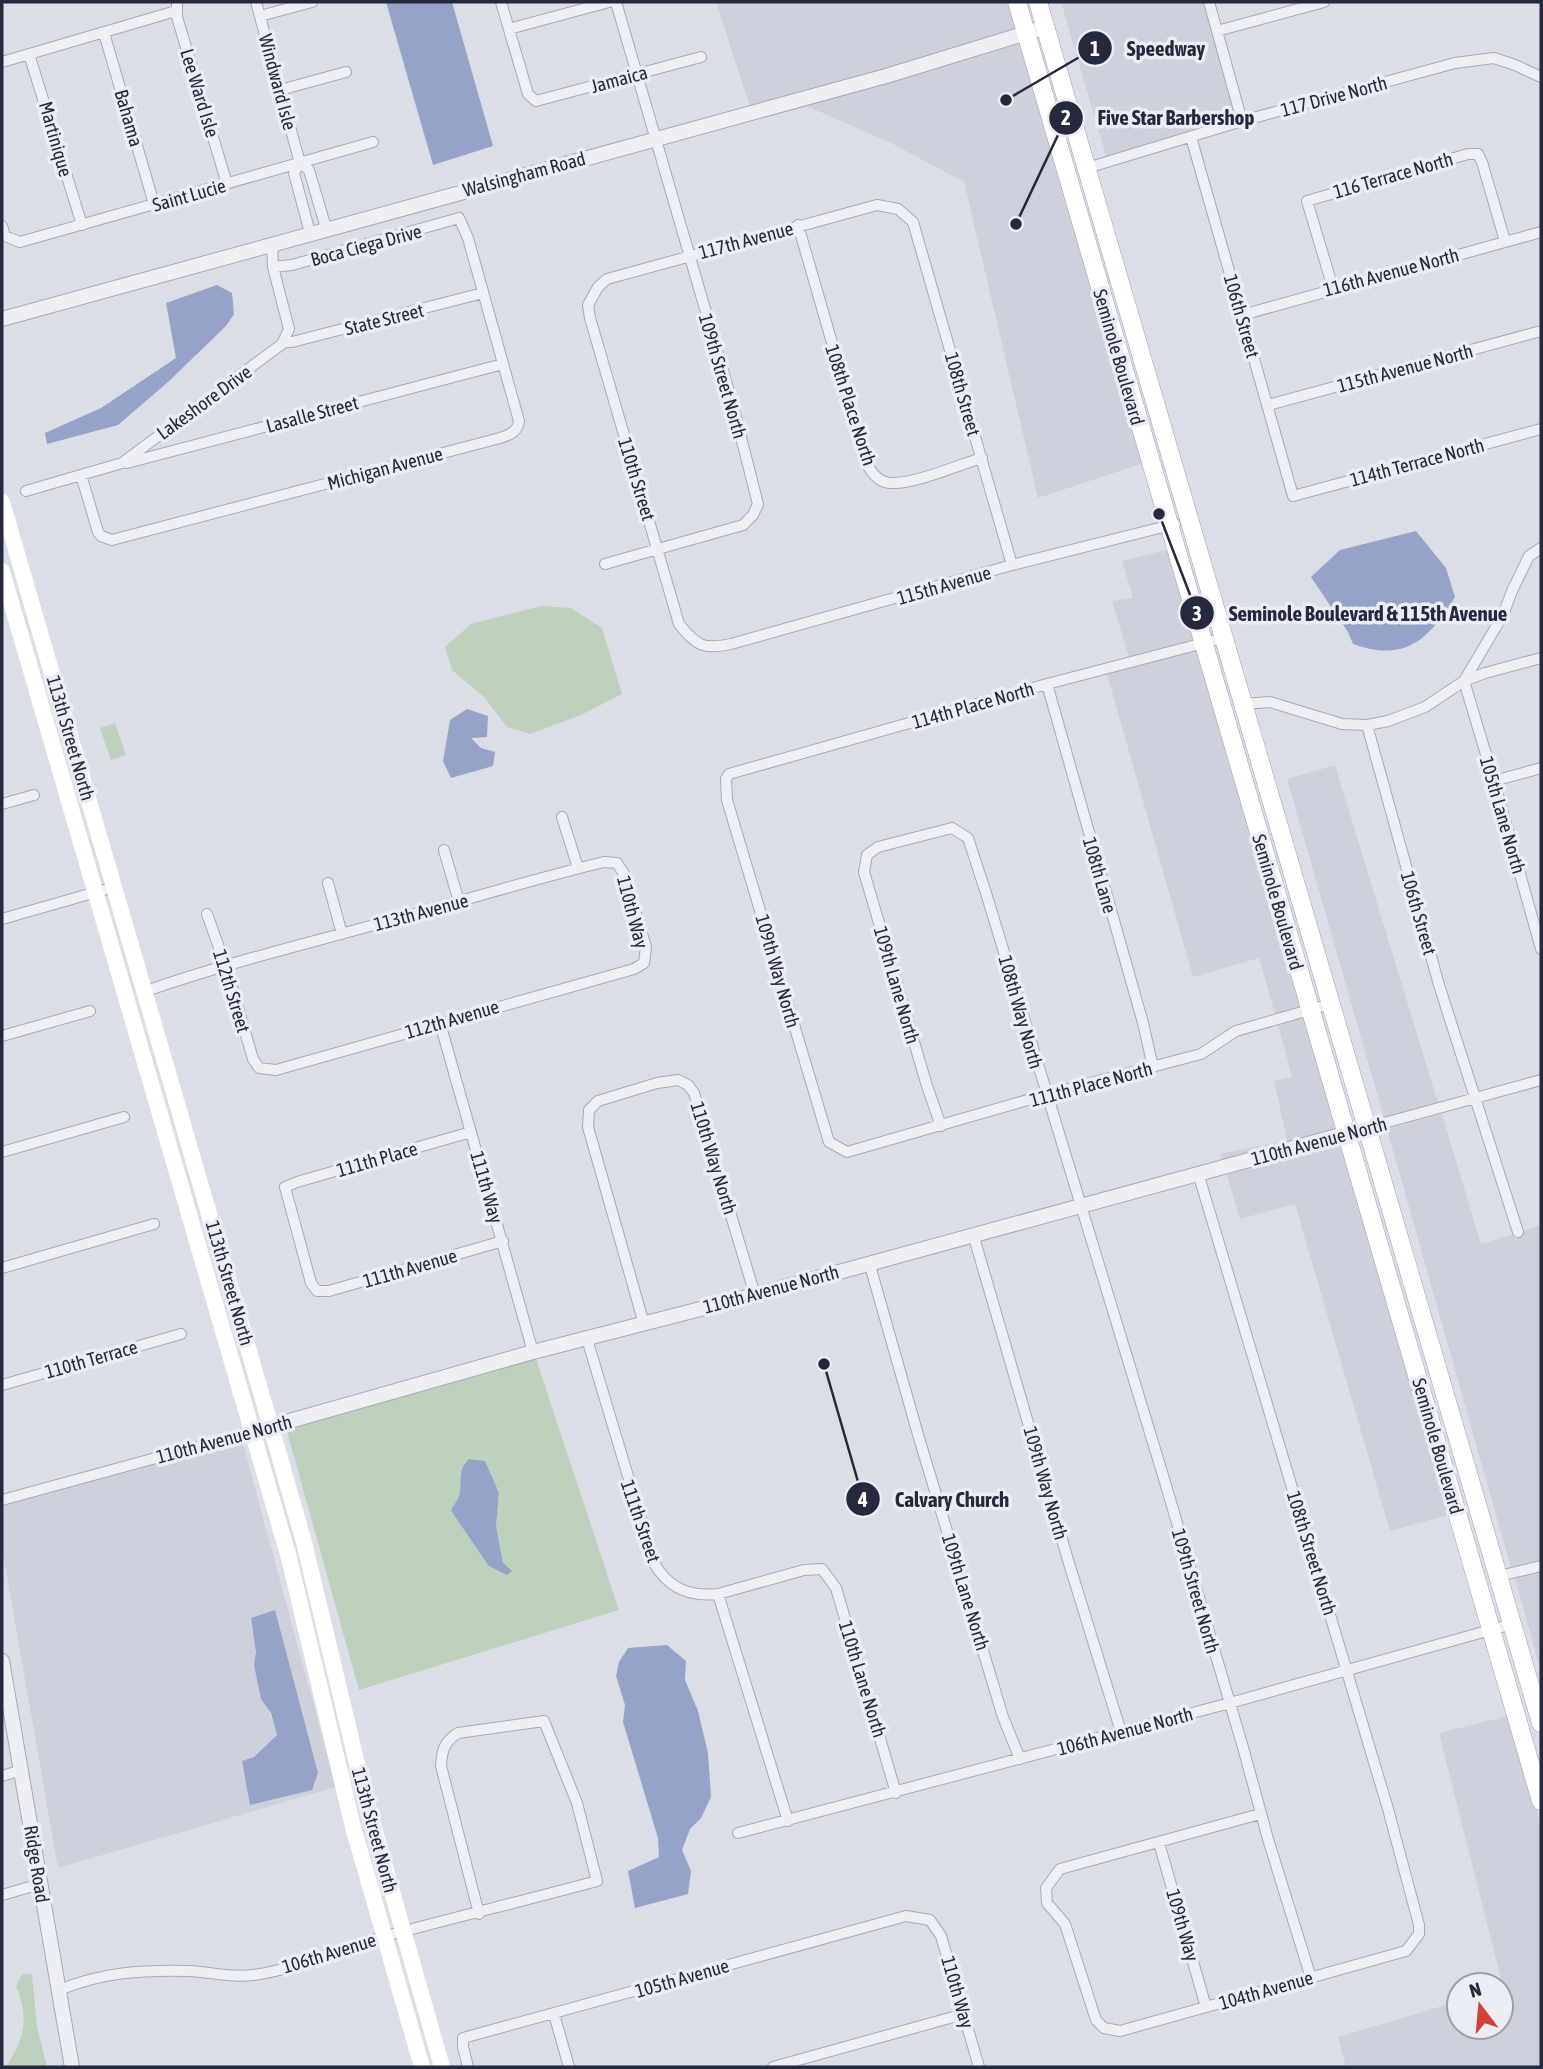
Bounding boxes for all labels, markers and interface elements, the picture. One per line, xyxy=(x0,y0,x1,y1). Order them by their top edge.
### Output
callout: Speedway xyxy=(1078,27,1219,69)
street label: Windward Isle xyxy=(255,32,301,132)
text: 1 xyxy=(1090,36,1100,60)
text: Speedway xyxy=(1127,36,1206,60)
street label: Lee Ward Isle xyxy=(176,46,224,140)
street label: Jamaica xyxy=(588,61,650,97)
street label: 117 Drive North xyxy=(1278,71,1390,121)
street label: Bahama xyxy=(110,87,148,149)
callout: Five Star Barbershop xyxy=(1048,97,1268,139)
street label: Martinique xyxy=(35,99,77,179)
text: 2 xyxy=(1061,105,1071,129)
text: Five Star Barbershop xyxy=(1098,105,1254,129)
street label: Walsingham Road xyxy=(460,147,588,201)
street label: 116 Terrace North xyxy=(1331,147,1455,203)
street label: Saint Lucie xyxy=(150,174,228,216)
street label: 117th Avenue xyxy=(696,217,796,263)
street label: Boca Ciega Drive xyxy=(308,220,424,270)
street label: 116th Avenue North xyxy=(1321,243,1461,301)
street label: 106th Street xyxy=(1220,272,1264,360)
street label: Seminole Boulevard xyxy=(1089,287,1149,427)
street label: State Street xyxy=(342,299,426,339)
street label: 109th Street North xyxy=(695,311,751,441)
street label: 115th Avenue North xyxy=(1335,339,1475,397)
street label: 108th Place North xyxy=(821,342,881,468)
street label: 108th Street xyxy=(941,350,985,438)
street label: Lakeshore Drive xyxy=(152,360,256,444)
street label: Lasalle Street xyxy=(263,391,361,437)
street label: 114th Terrace North xyxy=(1347,434,1487,490)
street label: 110th Street xyxy=(614,435,660,523)
street label: Michigan Avenue xyxy=(325,442,445,494)
street label: 115th Avenue xyxy=(894,561,994,609)
callout: Seminole Boulevard & 115th Avenue xyxy=(1179,592,1521,634)
text: 3 xyxy=(1192,601,1202,625)
text: Seminole Boulevard & 115th Avenue xyxy=(1229,601,1507,625)
street label: 113th Street North xyxy=(43,673,99,803)
street label: 114th Place North xyxy=(910,677,1036,733)
street label: 105th Lane North xyxy=(1476,754,1530,876)
street label: Seminole Boulevard xyxy=(1248,832,1308,972)
street label: 108th Lane xyxy=(1079,834,1121,916)
street label: 106th Street xyxy=(1397,869,1441,957)
street label: 110th Way xyxy=(613,873,653,951)
street label: 113th Avenue xyxy=(371,889,471,935)
street label: 109th Way North xyxy=(751,912,805,1030)
street label: 109th Lane North xyxy=(870,924,924,1046)
street label: 112th Street xyxy=(209,947,255,1035)
street label: 108th Way North xyxy=(994,953,1048,1071)
street label: 112th Avenue xyxy=(402,995,502,1043)
street label: 111th Place North xyxy=(1027,1057,1155,1111)
street label: 110th Way North xyxy=(686,1099,742,1217)
street label: 110th Avenue North xyxy=(1249,1112,1389,1170)
street label: 111th Place xyxy=(334,1137,420,1181)
street label: 111th Way xyxy=(466,1148,508,1226)
street label: 113th Street North xyxy=(202,1218,258,1348)
street label: 111th Avenue xyxy=(360,1244,460,1292)
street label: 110th Avenue North xyxy=(701,1260,841,1318)
street label: 110th Terrace xyxy=(42,1335,140,1383)
street label: Seminole Boulevard xyxy=(1408,1376,1468,1516)
street label: 110th Avenue North xyxy=(154,1410,294,1468)
street label: 109th Way North xyxy=(1019,1424,1073,1542)
street label: 111th Street xyxy=(617,1477,665,1565)
callout: Calvary Church xyxy=(846,1478,1023,1520)
text: 4 xyxy=(857,1487,868,1511)
text: Calvary Church xyxy=(895,1487,1009,1511)
street label: 108th Street North xyxy=(1283,1488,1341,1618)
street label: 109th Street North xyxy=(1168,1526,1224,1656)
street label: 109th Lane North xyxy=(938,1531,994,1653)
street label: 110th Lane North xyxy=(835,1618,891,1740)
street label: 106th Avenue North xyxy=(1055,1702,1195,1760)
street label: 113th Street North xyxy=(348,1765,402,1895)
street label: Ridge Road xyxy=(20,1824,54,1904)
street label: 109th Way xyxy=(1162,1886,1204,1964)
street label: 106th Avenue xyxy=(280,1928,378,1978)
street label: 110th Way xyxy=(937,1953,979,2031)
street label: 105th Avenue xyxy=(632,1954,732,2002)
street label: 104th Avenue xyxy=(1216,1966,1316,2014)
north arrow xyxy=(1445,1971,1515,2041)
text: N xyxy=(1467,1978,1484,2002)

